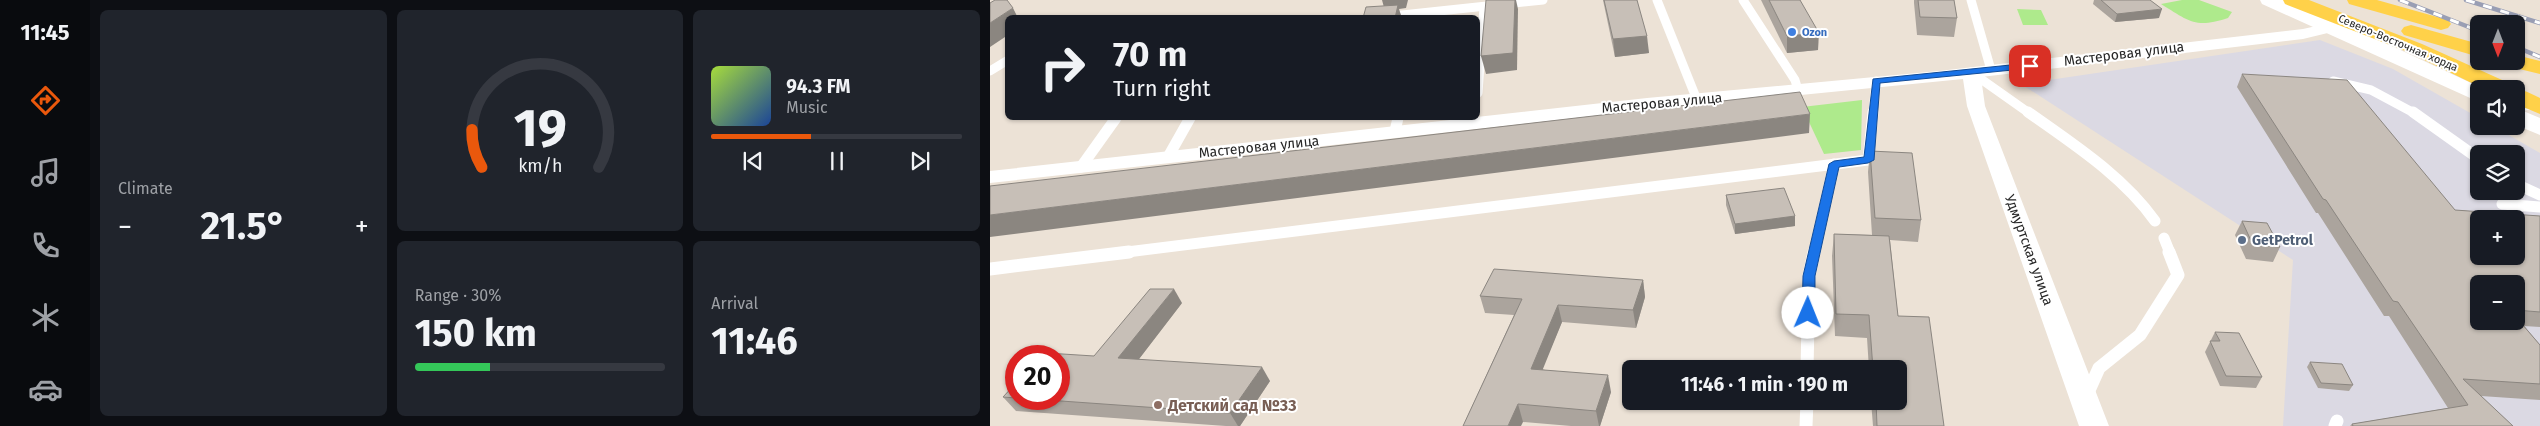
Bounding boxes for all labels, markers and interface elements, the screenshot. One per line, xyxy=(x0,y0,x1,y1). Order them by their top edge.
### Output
street label: Северо-Восточная хорда xyxy=(2336,12,2460,74)
north arrow xyxy=(2470,15,2525,70)
map controls xyxy=(2470,15,2525,330)
text: 11:45 xyxy=(20,19,70,46)
marker: Ozon xyxy=(1786,26,1798,38)
place label: Ozon xyxy=(1802,26,1827,39)
text: 70 m xyxy=(1113,33,1187,75)
icon: right xyxy=(1030,35,1095,100)
street label: Мастеровая улица xyxy=(2063,38,2185,70)
pin xyxy=(2009,45,2051,87)
icon: arrive xyxy=(2016,52,2044,80)
text: 94.3 FM xyxy=(786,75,850,98)
text: Turn right xyxy=(1113,75,1210,102)
button: sound xyxy=(2470,80,2525,135)
icon: directions xyxy=(28,83,63,118)
street label: Мастеровая улица xyxy=(1601,89,1723,117)
text: 19 xyxy=(513,97,567,160)
text: Music xyxy=(786,98,828,117)
street label: Мастеровая улица xyxy=(1198,132,1320,162)
button: layers xyxy=(2470,145,2525,200)
icon: previous xyxy=(739,147,767,175)
icon: pause xyxy=(823,147,851,175)
icon: next xyxy=(906,147,934,175)
icon: music xyxy=(28,155,63,190)
text: km/h xyxy=(518,155,562,177)
text: Climate xyxy=(118,179,173,198)
street label: Удмуртская улица xyxy=(2001,192,2057,308)
text: 21.5° xyxy=(200,203,286,249)
text: − xyxy=(118,210,132,243)
text: + xyxy=(355,210,369,243)
button: + xyxy=(2470,210,2525,265)
icon: phone xyxy=(28,228,63,263)
place label: GetPetrol xyxy=(2252,232,2314,249)
marker: GetPetrol xyxy=(2236,234,2248,246)
button: − xyxy=(2470,275,2525,330)
text: Range · 30% xyxy=(415,286,502,305)
position arrow xyxy=(1781,286,1833,338)
text: Arrival xyxy=(711,294,758,313)
icon: climate xyxy=(28,300,63,335)
text: 150 km xyxy=(415,310,537,356)
text: 11:46 xyxy=(711,318,798,364)
speed limit sign: 20 xyxy=(1005,345,1070,410)
icon: car xyxy=(28,372,63,407)
text: 11:46 · 1 min · 190 m xyxy=(1681,373,1848,396)
place label: Детский сад №33 xyxy=(1167,396,1297,415)
marker: Детский сад №33 xyxy=(1152,399,1164,411)

